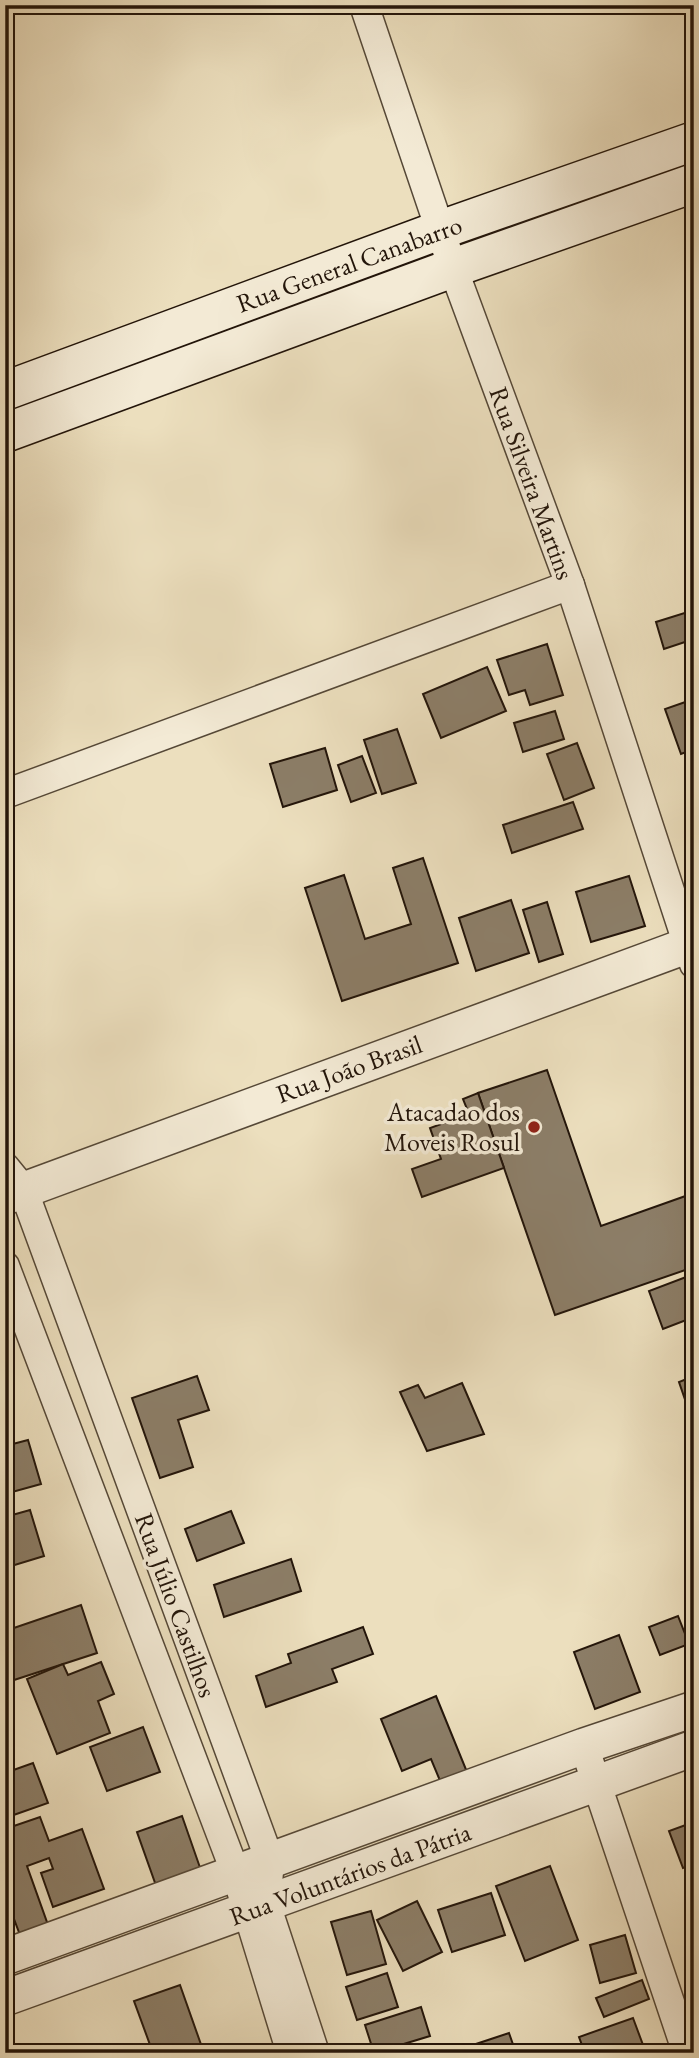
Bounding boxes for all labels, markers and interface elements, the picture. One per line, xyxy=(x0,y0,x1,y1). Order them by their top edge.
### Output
street label: Rua General Canabarro xyxy=(232,207,466,321)
street label: Rua Silveira Martins xyxy=(481,382,583,584)
street label: Rua João Brasil xyxy=(271,1027,427,1111)
place label: Atacadao dos Moveis Rosul xyxy=(384,1095,520,1159)
marker: Atacadao dos Moveis Rosul xyxy=(526,1119,542,1135)
street label: Rua Júlio Castilhos xyxy=(127,1508,225,1702)
street label: Rua Voluntários da Pátria xyxy=(225,1814,476,1934)

